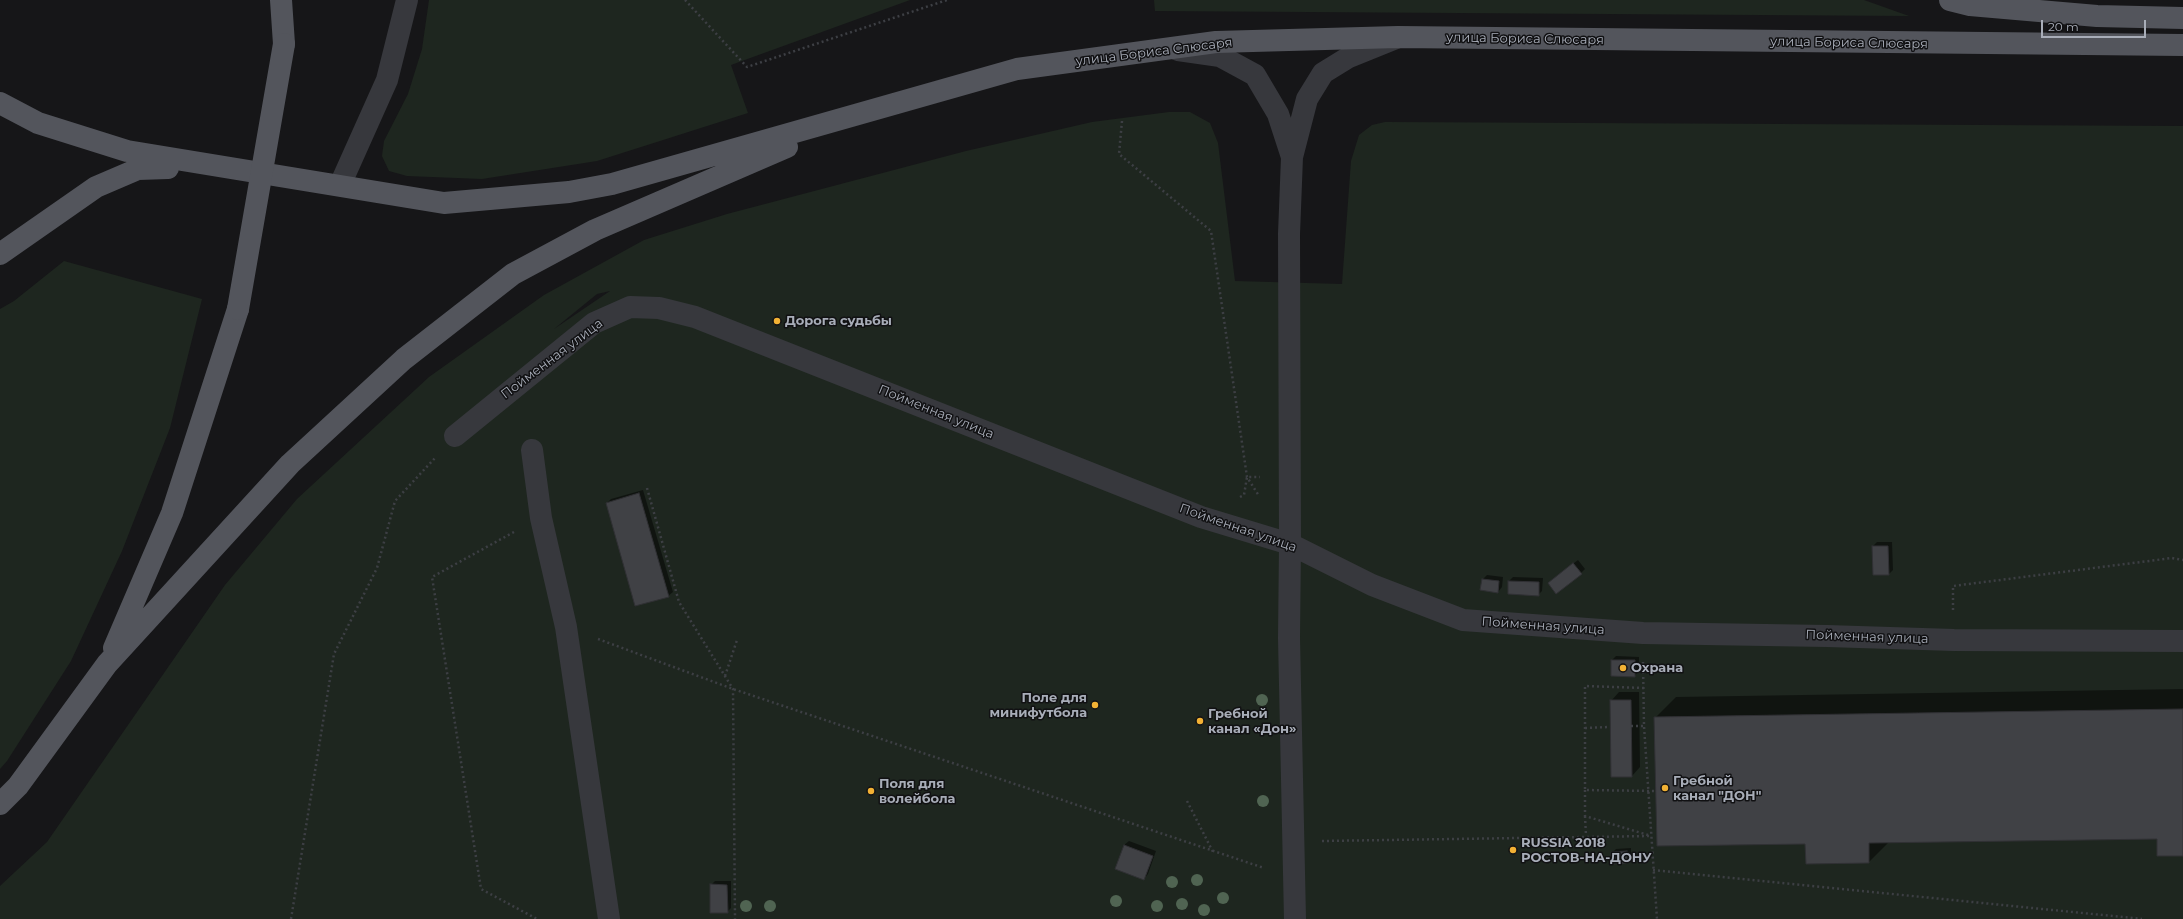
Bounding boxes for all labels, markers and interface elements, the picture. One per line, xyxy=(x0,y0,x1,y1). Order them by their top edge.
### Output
scale bar xyxy=(2043,12,2148,38)
text: 20 m xyxy=(2048,19,2079,34)
street label: улица Бориса Слюсаря xyxy=(1446,30,1604,48)
street label: улица Бориса Слюсаря xyxy=(1770,34,1928,52)
street label: улица Бориса Слюсаря xyxy=(1075,35,1233,69)
place label: Дорога судьбы xyxy=(785,313,892,329)
street label: Пойменная улица xyxy=(498,316,606,402)
marker: Дорога судьбы xyxy=(772,316,782,326)
street label: Пойменная улица xyxy=(876,382,996,442)
street label: Пойменная улица xyxy=(1177,501,1299,555)
street label: Пойменная улица xyxy=(1481,614,1605,638)
street label: Пойменная улица xyxy=(1805,627,1929,647)
place label: Охрана xyxy=(1631,660,1683,676)
marker: Охрана xyxy=(1618,663,1628,673)
place label: Поле для минифутбола xyxy=(989,690,1087,721)
marker: Поле для минифутбола xyxy=(1090,700,1100,710)
place label: Гребной канал «Дон» xyxy=(1208,706,1296,737)
marker: Гребной канал «Дон» xyxy=(1195,716,1205,726)
place label: Гребной канал "ДОН" xyxy=(1673,773,1761,804)
place label: Поля для волейбола xyxy=(879,776,955,807)
marker: Гребной канал "ДОН" xyxy=(1660,783,1670,793)
marker: Поля для волейбола xyxy=(866,786,876,796)
place label: RUSSIA 2018 РОСТОВ-НА-ДОНУ xyxy=(1521,835,1652,866)
marker: RUSSIA 2018 РОСТОВ-НА-ДОНУ xyxy=(1508,845,1518,855)

